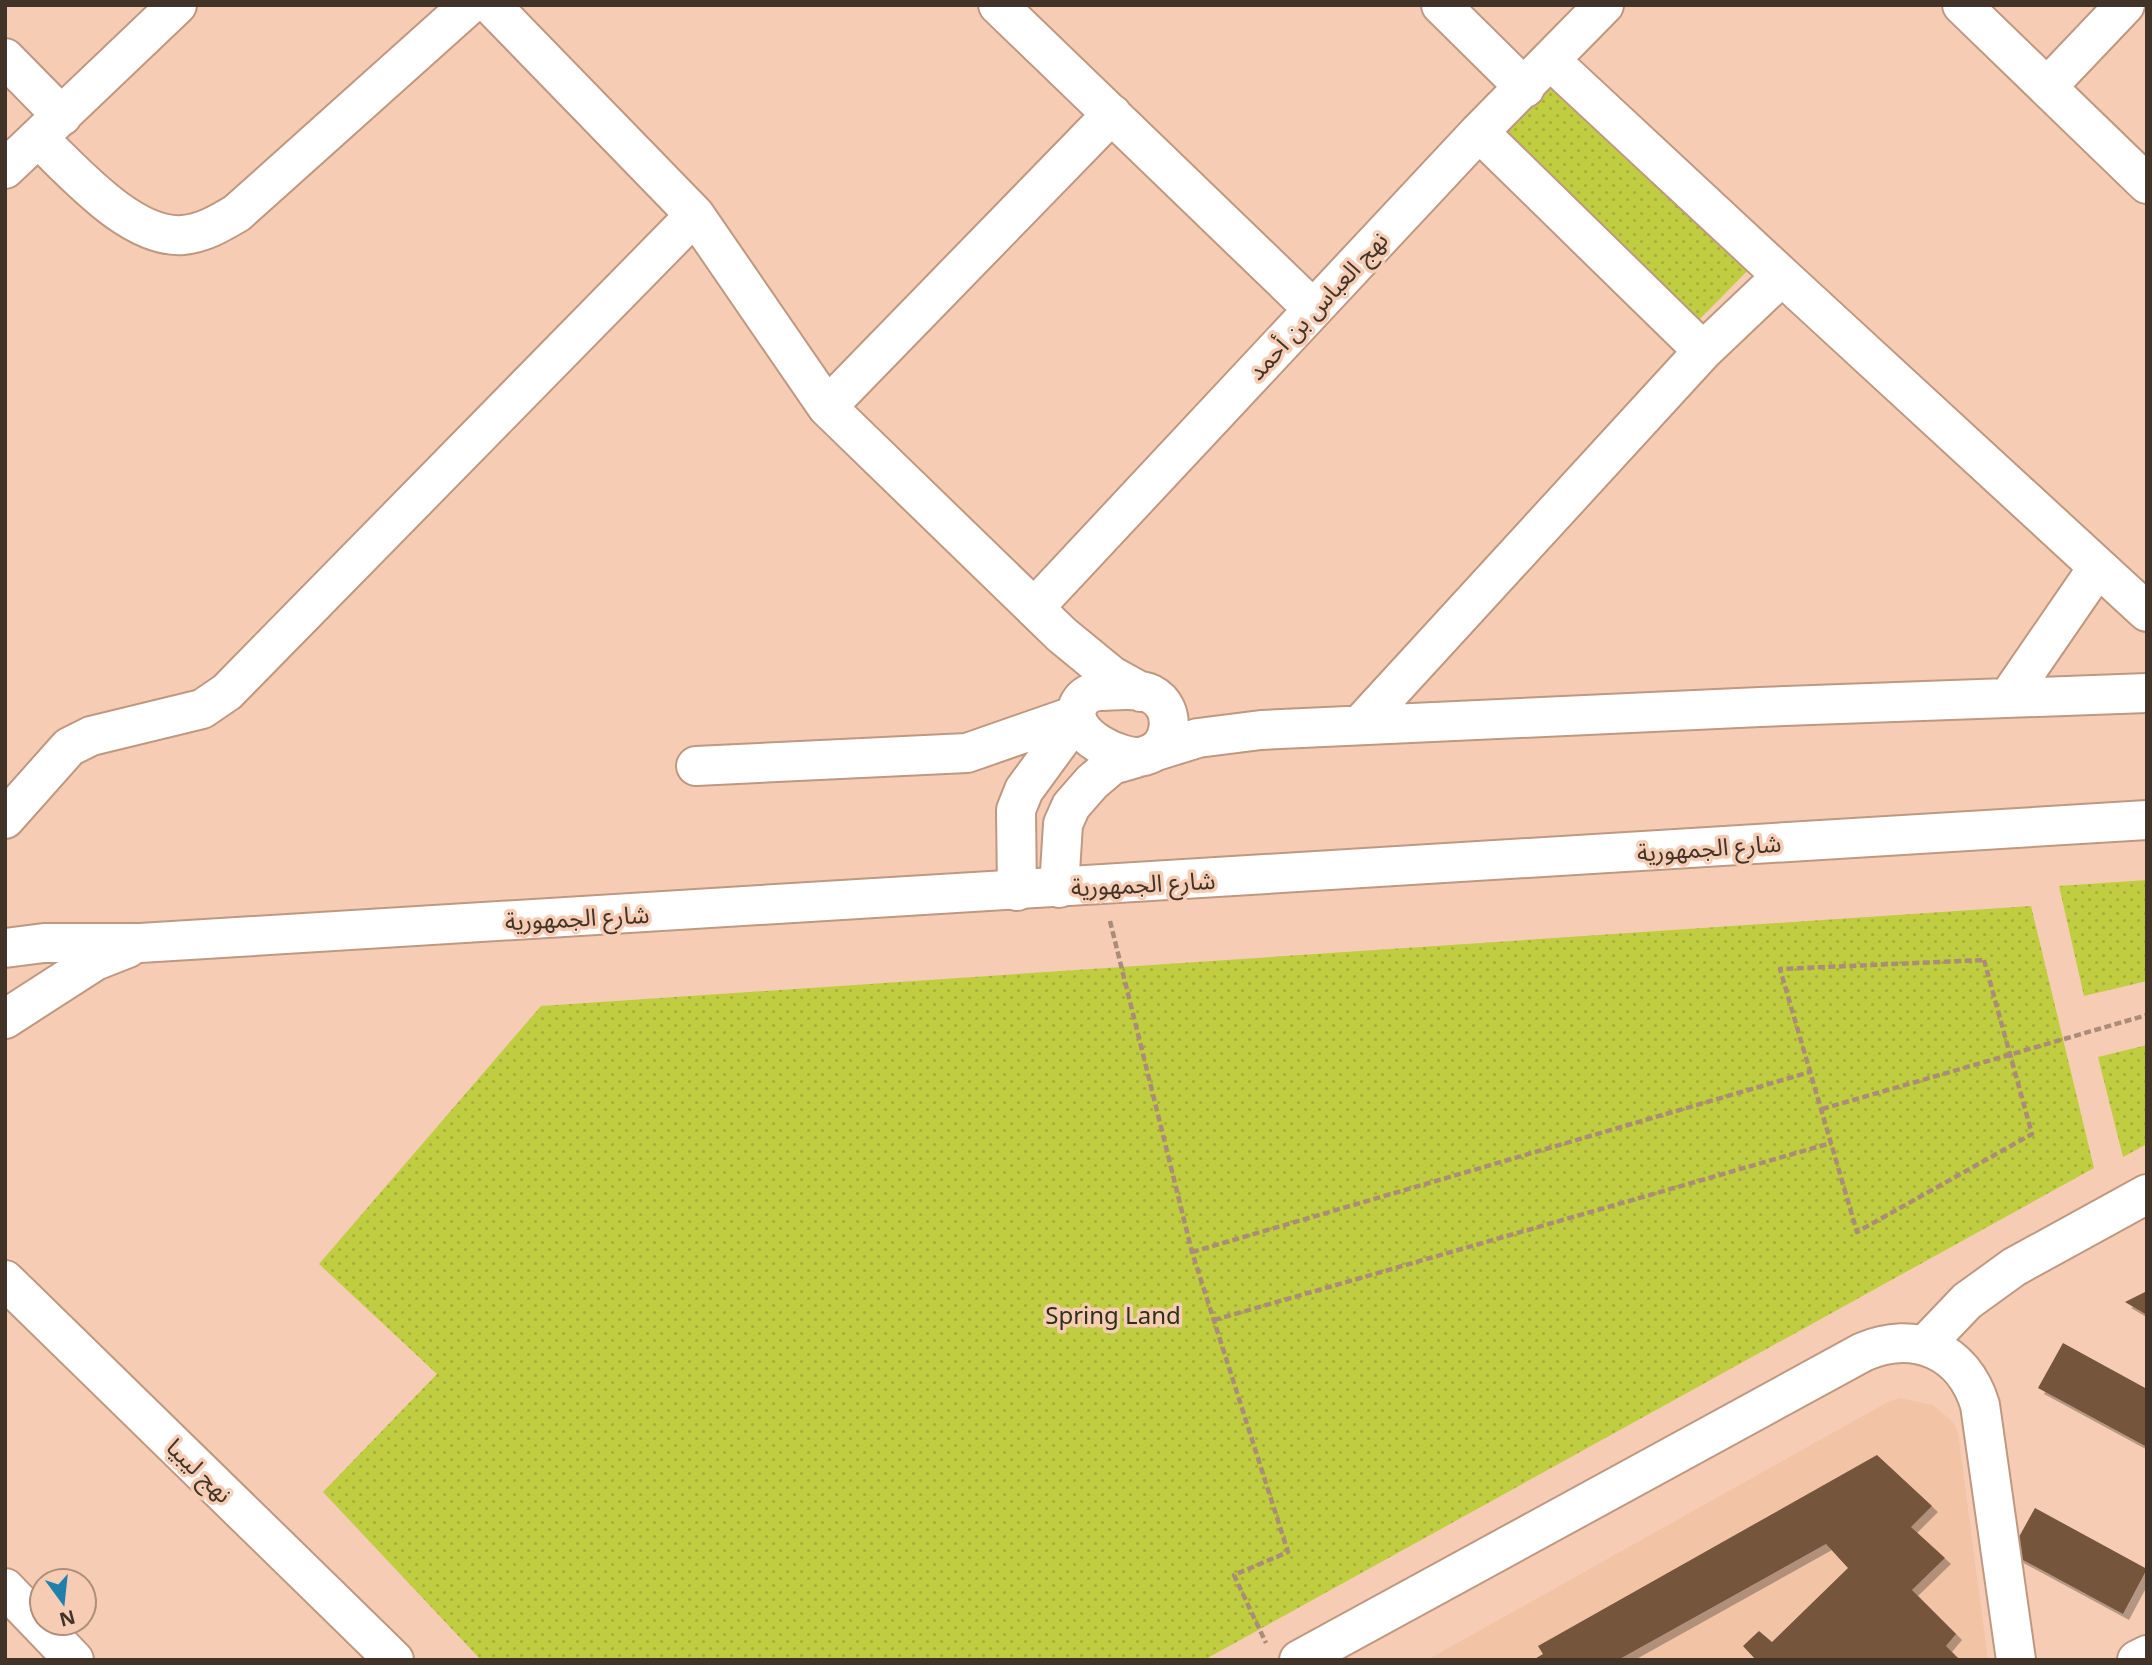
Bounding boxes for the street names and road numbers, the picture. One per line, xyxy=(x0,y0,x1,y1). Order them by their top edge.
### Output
street label: نهج العباس بن أحمد xyxy=(1239,224,1396,388)
street label: شارع الجمهورية xyxy=(1636,825,1782,870)
street label: شارع الجمهورية xyxy=(1070,863,1216,905)
street label: شارع الجمهورية xyxy=(504,897,650,939)
street label: نهج ليبيا xyxy=(158,1430,240,1511)

